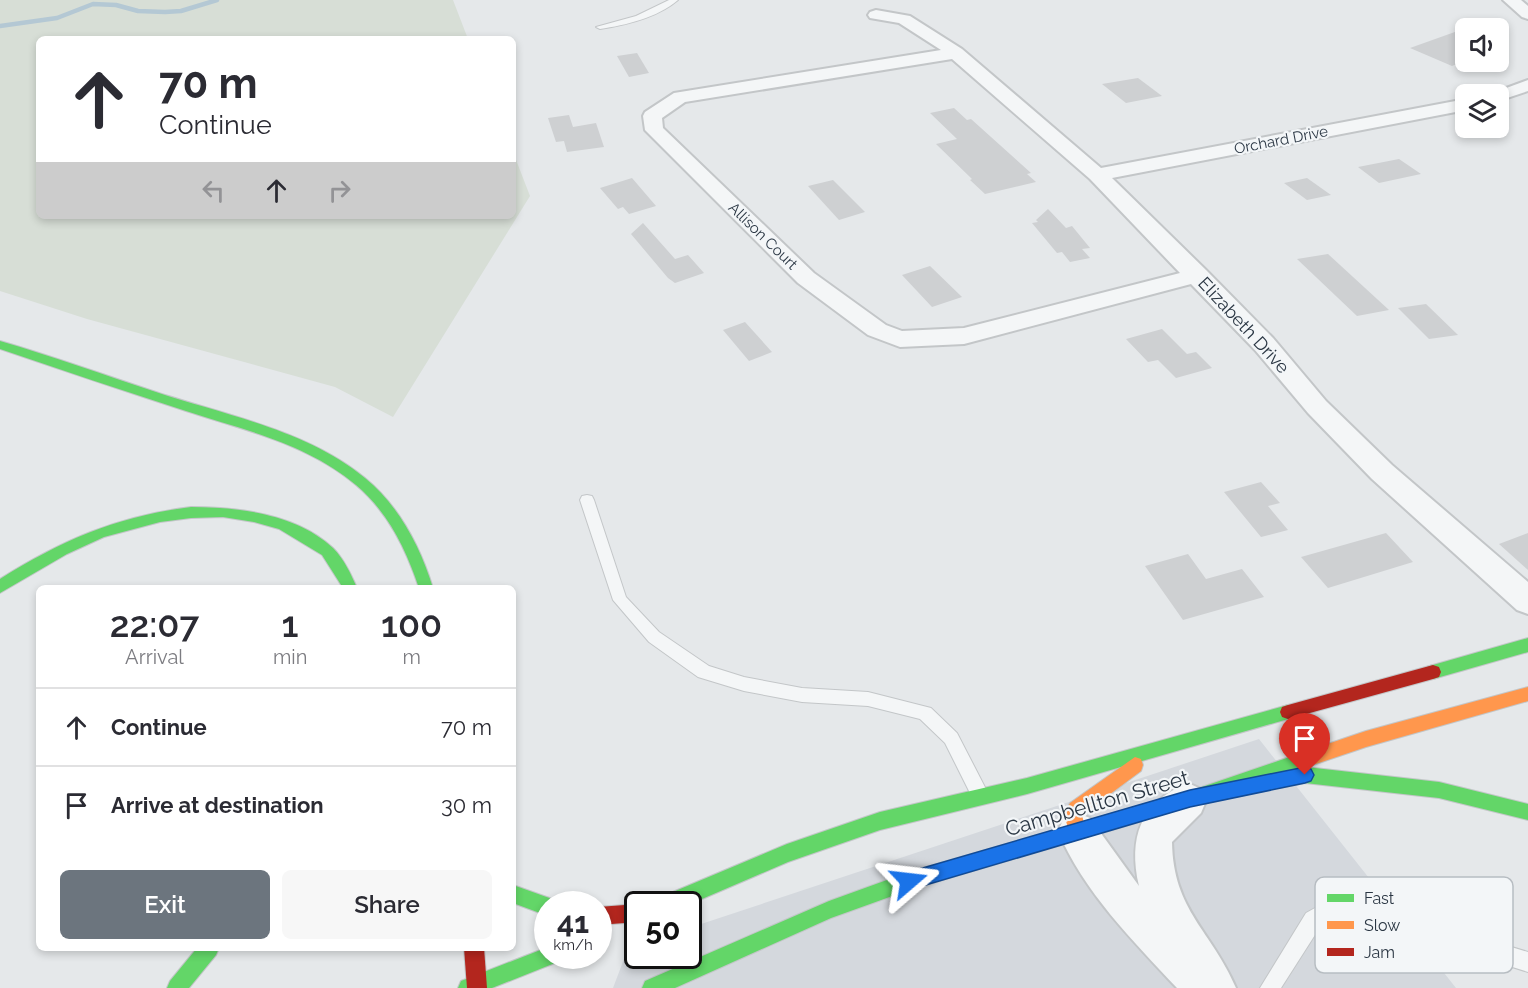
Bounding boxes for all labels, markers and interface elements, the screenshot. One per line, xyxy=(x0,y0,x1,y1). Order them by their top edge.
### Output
map controls xyxy=(1455,18,1509,138)
button: sound xyxy=(1455,18,1509,72)
text: 70 m xyxy=(159,59,258,108)
icon: ahead xyxy=(60,60,138,138)
button: layers xyxy=(1455,84,1509,138)
text: Continue xyxy=(159,109,272,140)
street label: Orchard Drive xyxy=(1232,122,1330,158)
icon: left xyxy=(197,174,230,207)
icon: ahead xyxy=(260,174,293,207)
icon: right xyxy=(323,174,356,207)
street label: Allison Court xyxy=(725,199,801,273)
street label: Elizabeth Drive xyxy=(1194,272,1294,378)
text: 22:07 xyxy=(110,603,199,645)
text: 1 xyxy=(282,603,299,645)
text: 100 xyxy=(381,603,442,645)
text: Arrival xyxy=(125,645,184,669)
text: min xyxy=(273,645,307,669)
text: m xyxy=(402,645,421,669)
icon: ahead xyxy=(60,711,93,744)
pin xyxy=(1279,713,1330,775)
text: Continue xyxy=(111,714,207,740)
text: 70 m xyxy=(441,714,492,740)
icon: arrive xyxy=(1288,722,1321,755)
street label: Campbellton Street xyxy=(1002,765,1192,841)
icon: arrive xyxy=(60,789,93,822)
text: Arrive at destination xyxy=(111,792,324,818)
text: 30 m xyxy=(441,792,492,818)
position arrow xyxy=(877,849,941,913)
button: Exit xyxy=(60,870,270,939)
button: Share xyxy=(282,870,492,939)
legend xyxy=(1315,877,1513,973)
text: Fast xyxy=(1364,889,1395,908)
speed limit sign: 50 xyxy=(624,891,702,969)
text: 41 xyxy=(557,905,589,940)
text: Slow xyxy=(1364,916,1400,935)
text: km/h xyxy=(553,936,593,954)
text: Jam xyxy=(1364,943,1395,962)

